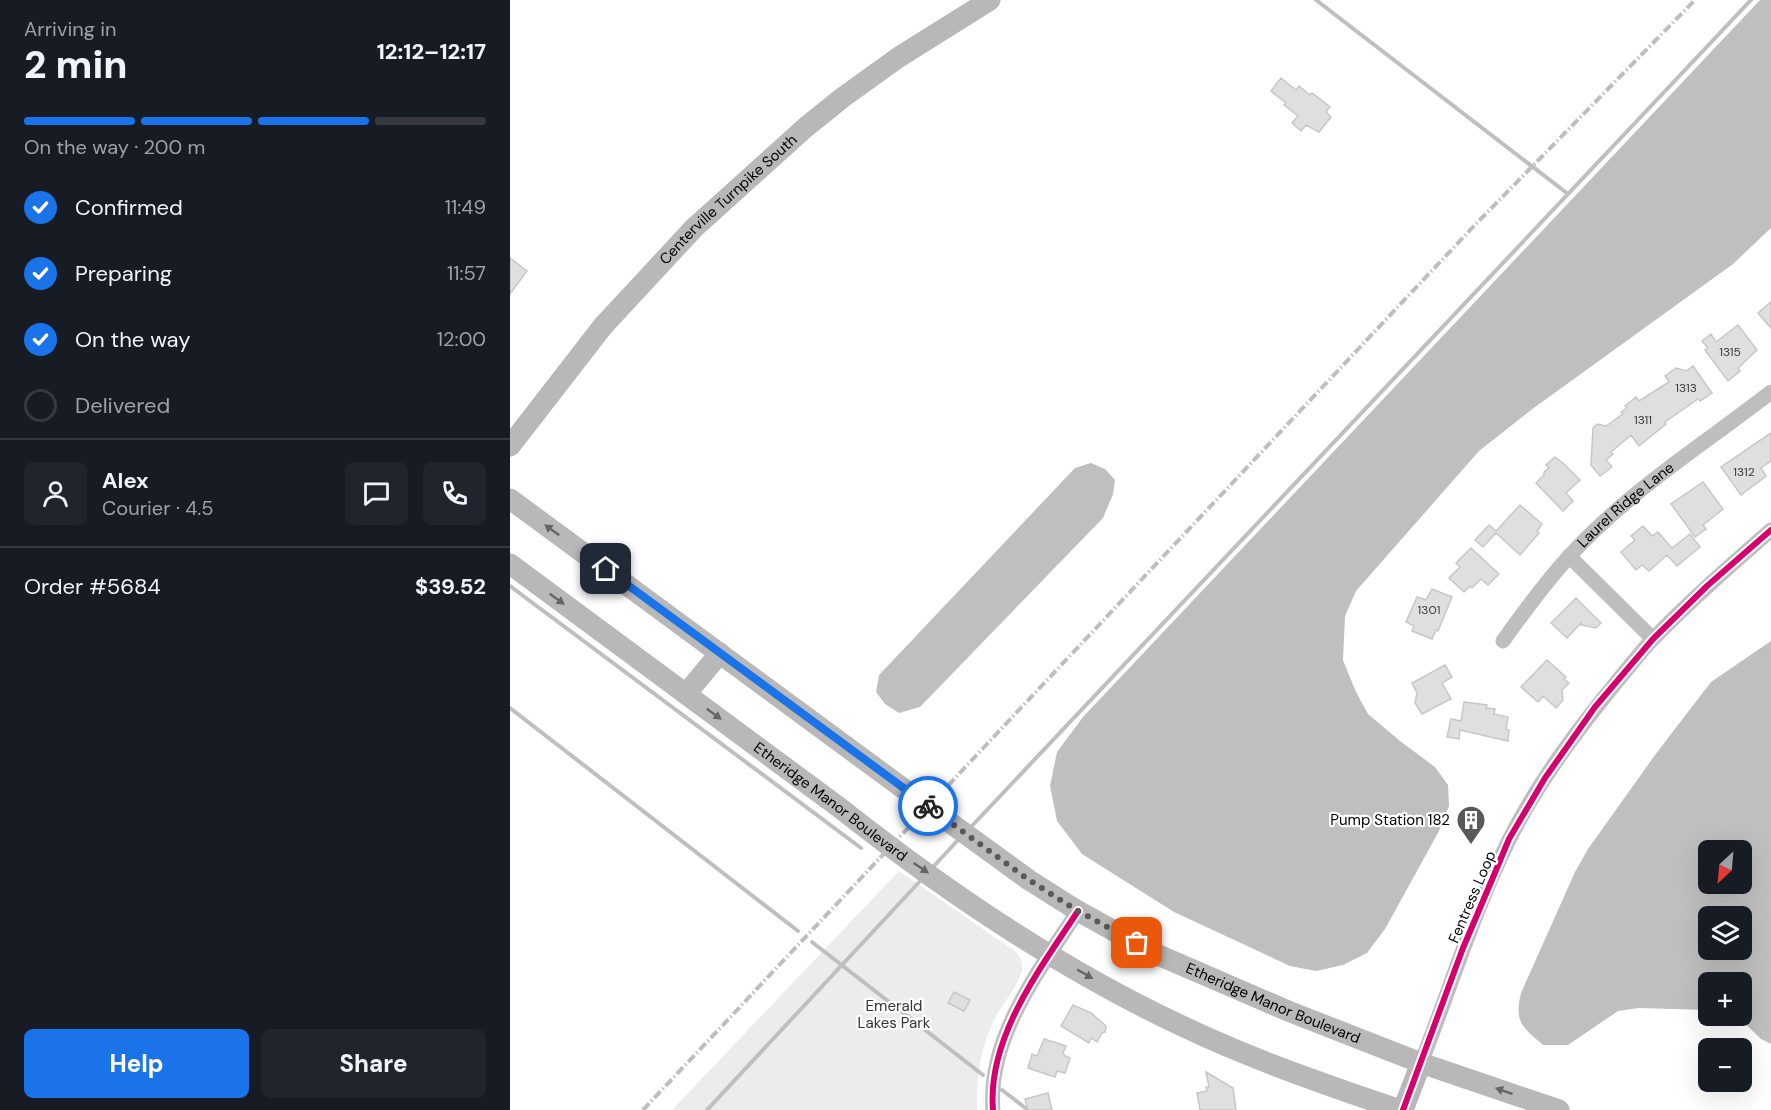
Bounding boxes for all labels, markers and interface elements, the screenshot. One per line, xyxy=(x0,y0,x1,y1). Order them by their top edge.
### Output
text: Arriving in xyxy=(24,16,116,42)
text: 12:12–12:17 xyxy=(377,37,486,66)
text: 2 min xyxy=(24,39,128,90)
street label: Centerville Turnpike South xyxy=(655,130,801,269)
text: On the way · 200 m xyxy=(24,134,205,160)
icon: check xyxy=(24,191,57,224)
text: Confirmed xyxy=(75,193,183,222)
text: 11:49 xyxy=(445,194,486,220)
icon: check xyxy=(24,257,57,290)
text: Preparing xyxy=(75,259,172,288)
text: 11:57 xyxy=(447,260,486,286)
icon: check xyxy=(24,323,57,356)
text: On the way xyxy=(75,325,190,354)
text: 12:00 xyxy=(437,326,486,352)
house number: 1315 xyxy=(1719,344,1741,360)
house number: 1313 xyxy=(1675,380,1697,396)
text: Delivered xyxy=(75,391,170,420)
house number: 1311 xyxy=(1634,412,1652,428)
street label: Laurel Ridge Lane xyxy=(1573,458,1678,552)
button: person xyxy=(24,462,87,525)
button: chat xyxy=(345,462,408,525)
button: phone xyxy=(423,462,486,525)
house number: 1312 xyxy=(1733,464,1755,480)
text: Alex xyxy=(102,466,149,495)
text: Courier · 4.5 xyxy=(102,495,214,521)
one-way arrow xyxy=(545,524,561,536)
pin xyxy=(580,543,631,594)
icon: home xyxy=(589,552,622,585)
text: Order #5684 xyxy=(24,572,161,601)
text: $39.52 xyxy=(415,572,486,601)
one-way arrow xyxy=(550,592,565,604)
house number: 1301 xyxy=(1418,602,1440,618)
one-way arrow xyxy=(706,708,721,720)
street label: Etheridge Manor Boulevard xyxy=(750,738,911,866)
courier xyxy=(898,776,958,836)
icon: bike xyxy=(912,790,945,823)
building icon: Pump Station 182 xyxy=(1455,804,1487,846)
place label: Pump Station 182 xyxy=(1330,810,1450,830)
north arrow xyxy=(1698,840,1752,894)
map controls xyxy=(1698,840,1752,1092)
street label: Fentress Loop xyxy=(1444,848,1500,946)
one-way arrow xyxy=(913,862,929,873)
button: layers xyxy=(1698,906,1752,960)
pin xyxy=(1111,917,1162,968)
icon: bag xyxy=(1120,926,1153,959)
street label: Etheridge Manor Boulevard xyxy=(1183,958,1363,1048)
one-way arrow xyxy=(1076,969,1093,979)
button: + xyxy=(1698,972,1752,1026)
park label: Emerald Lakes Park xyxy=(858,996,931,1033)
button: Help xyxy=(24,1029,249,1098)
button: Share xyxy=(261,1029,486,1098)
button: − xyxy=(1698,1038,1752,1092)
one-way arrow xyxy=(1494,1086,1512,1096)

